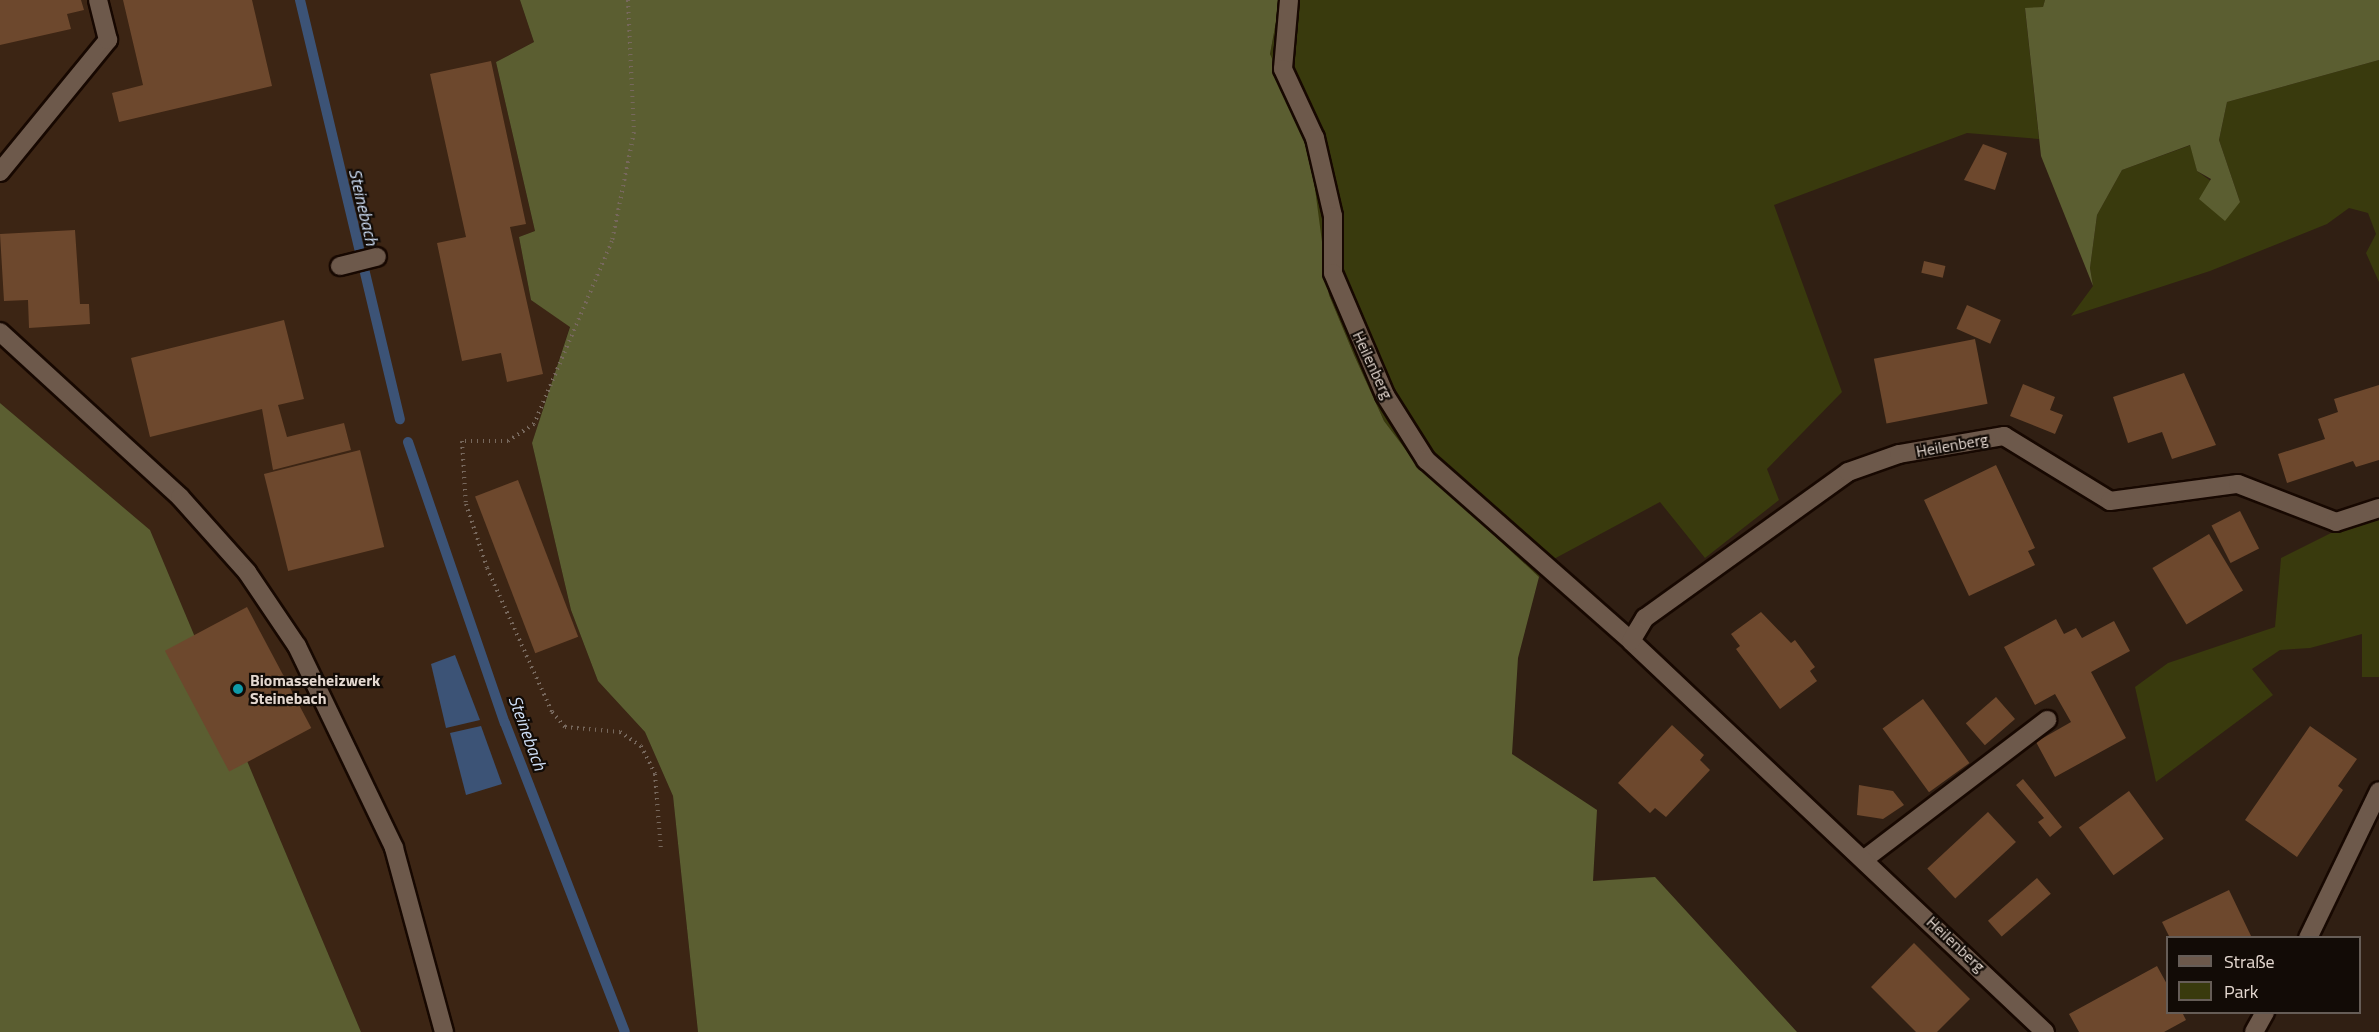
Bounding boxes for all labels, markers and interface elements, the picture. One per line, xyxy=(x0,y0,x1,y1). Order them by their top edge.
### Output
water label: Steinebach xyxy=(344,166,382,248)
street label: Heilenberg xyxy=(1349,328,1397,402)
street label: Heilenberg xyxy=(1914,429,1990,461)
place label: Biomasseheizwerk Steinebach xyxy=(250,670,380,708)
marker: Biomasseheizwerk Steinebach xyxy=(231,682,245,696)
water label: Steinebach xyxy=(503,693,551,773)
street label: Heilenberg xyxy=(1923,912,1989,976)
legend xyxy=(2166,936,2361,1014)
text: Straße xyxy=(2224,948,2275,975)
text: Park xyxy=(2224,978,2258,1005)

